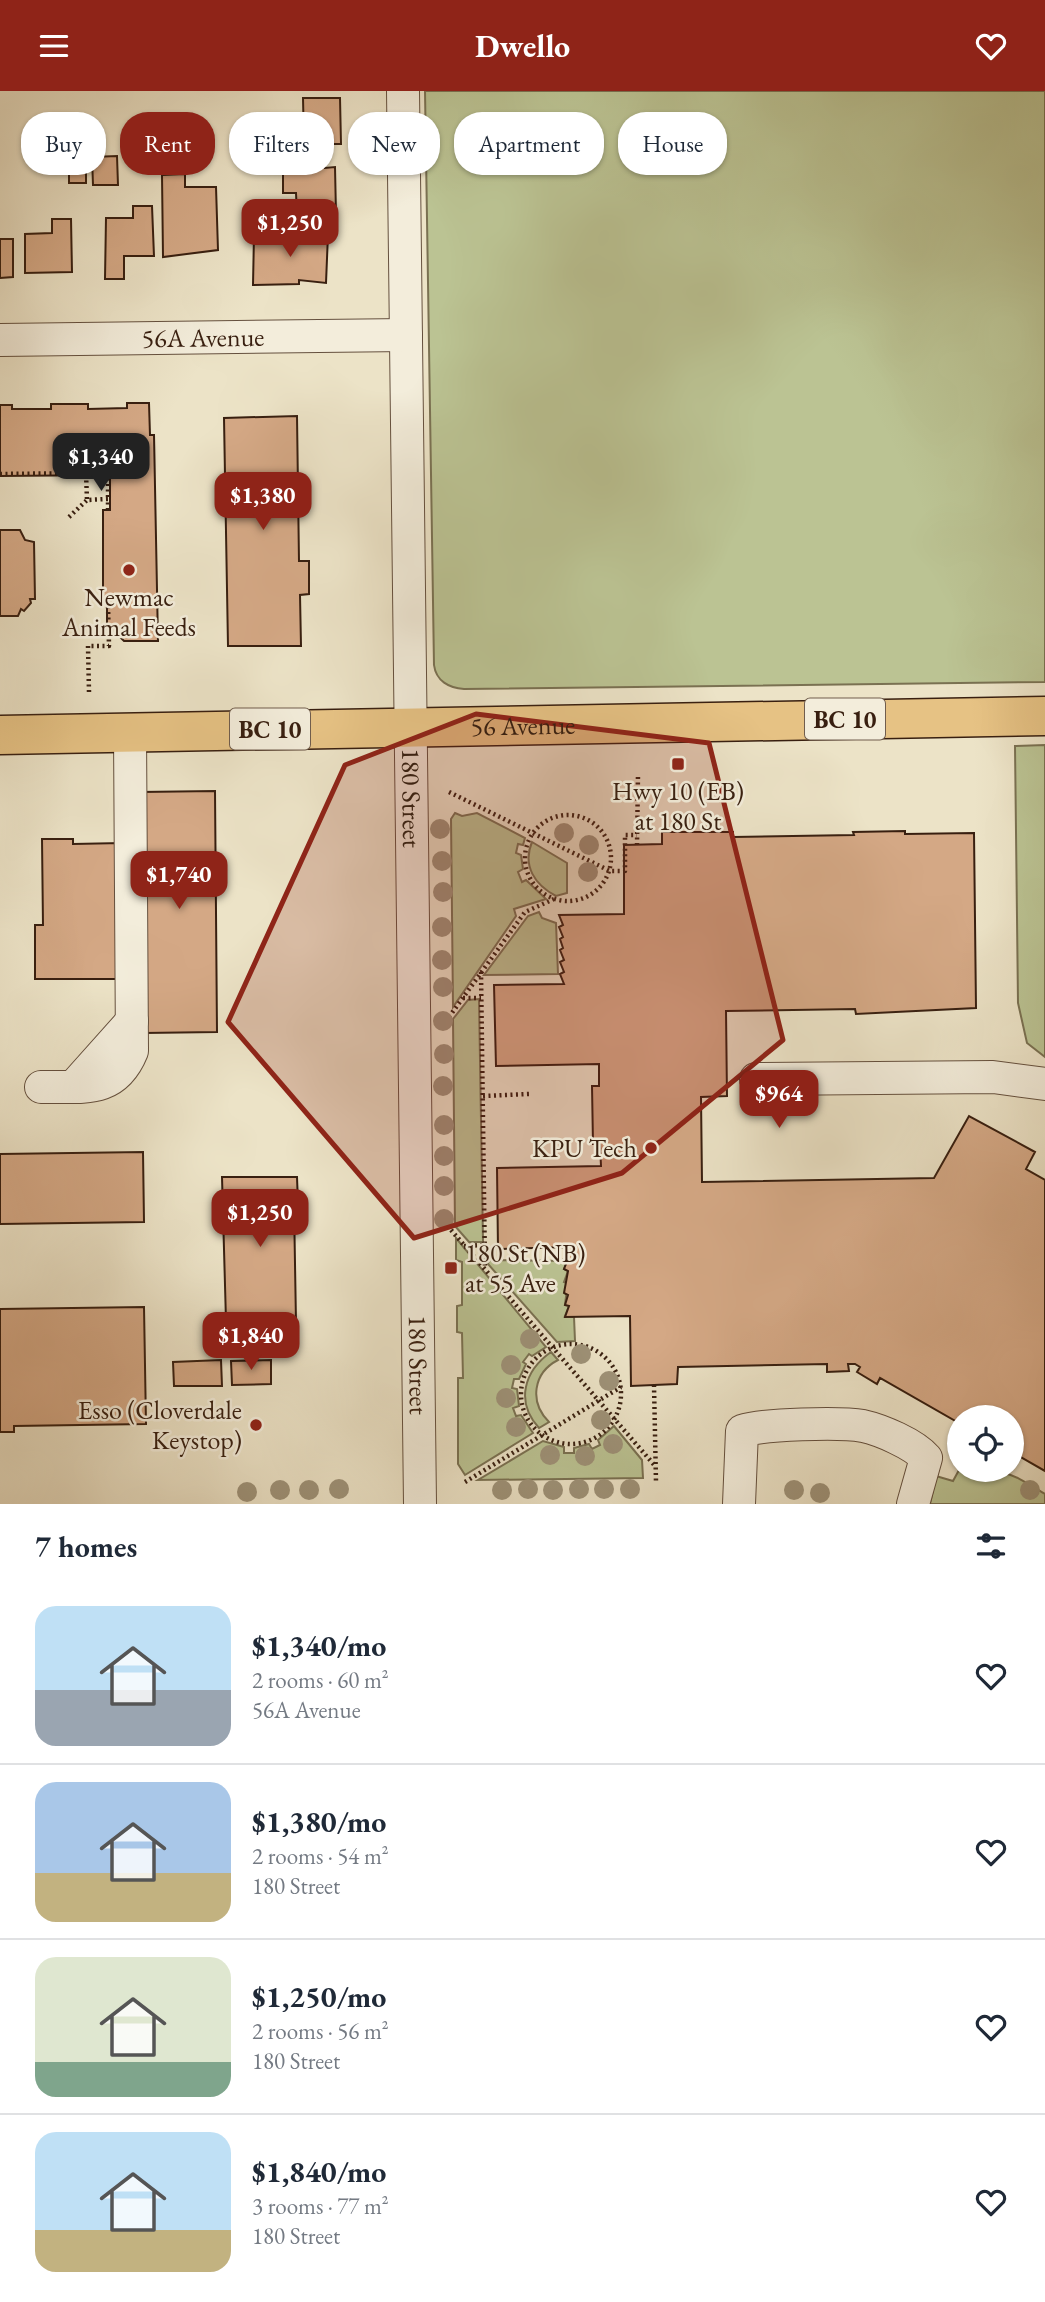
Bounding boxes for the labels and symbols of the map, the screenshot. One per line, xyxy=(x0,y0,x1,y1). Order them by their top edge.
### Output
pin: $1,250 xyxy=(233,199,347,259)
street label: 56A Avenue xyxy=(141,320,265,355)
pin: $1,340 xyxy=(44,433,158,493)
pin: $1,380 xyxy=(206,473,320,532)
marker: Newmac Animal Feeds xyxy=(121,562,137,578)
place label: Newmac Animal Feeds xyxy=(61,580,196,644)
road number: BC 10 xyxy=(805,699,885,739)
street label: 56 Avenue xyxy=(470,708,576,743)
road number: BC 10 xyxy=(230,709,310,749)
street label: 180 Street xyxy=(394,748,429,848)
marker: Hwy 10 (EB) at 180 St xyxy=(670,756,686,772)
place label: Hwy 10 (EB) at 180 St xyxy=(612,774,744,838)
pin: $1,740 xyxy=(122,851,236,911)
pin: $964 xyxy=(738,1070,820,1130)
place label: KPU Tech xyxy=(532,1131,637,1165)
marker: KPU Tech xyxy=(643,1140,659,1156)
pin: $1,250 xyxy=(203,1189,317,1249)
place label: 180 St (NB) at 55 Ave xyxy=(465,1236,585,1300)
marker: 180 St (NB) at 55 Ave xyxy=(443,1260,459,1276)
pin: $1,840 xyxy=(194,1313,308,1372)
street label: 180 Street xyxy=(401,1315,436,1415)
place label: Esso (Cloverdale Keystop) xyxy=(78,1393,242,1457)
marker: Esso (Cloverdale Keystop) xyxy=(248,1417,264,1433)

